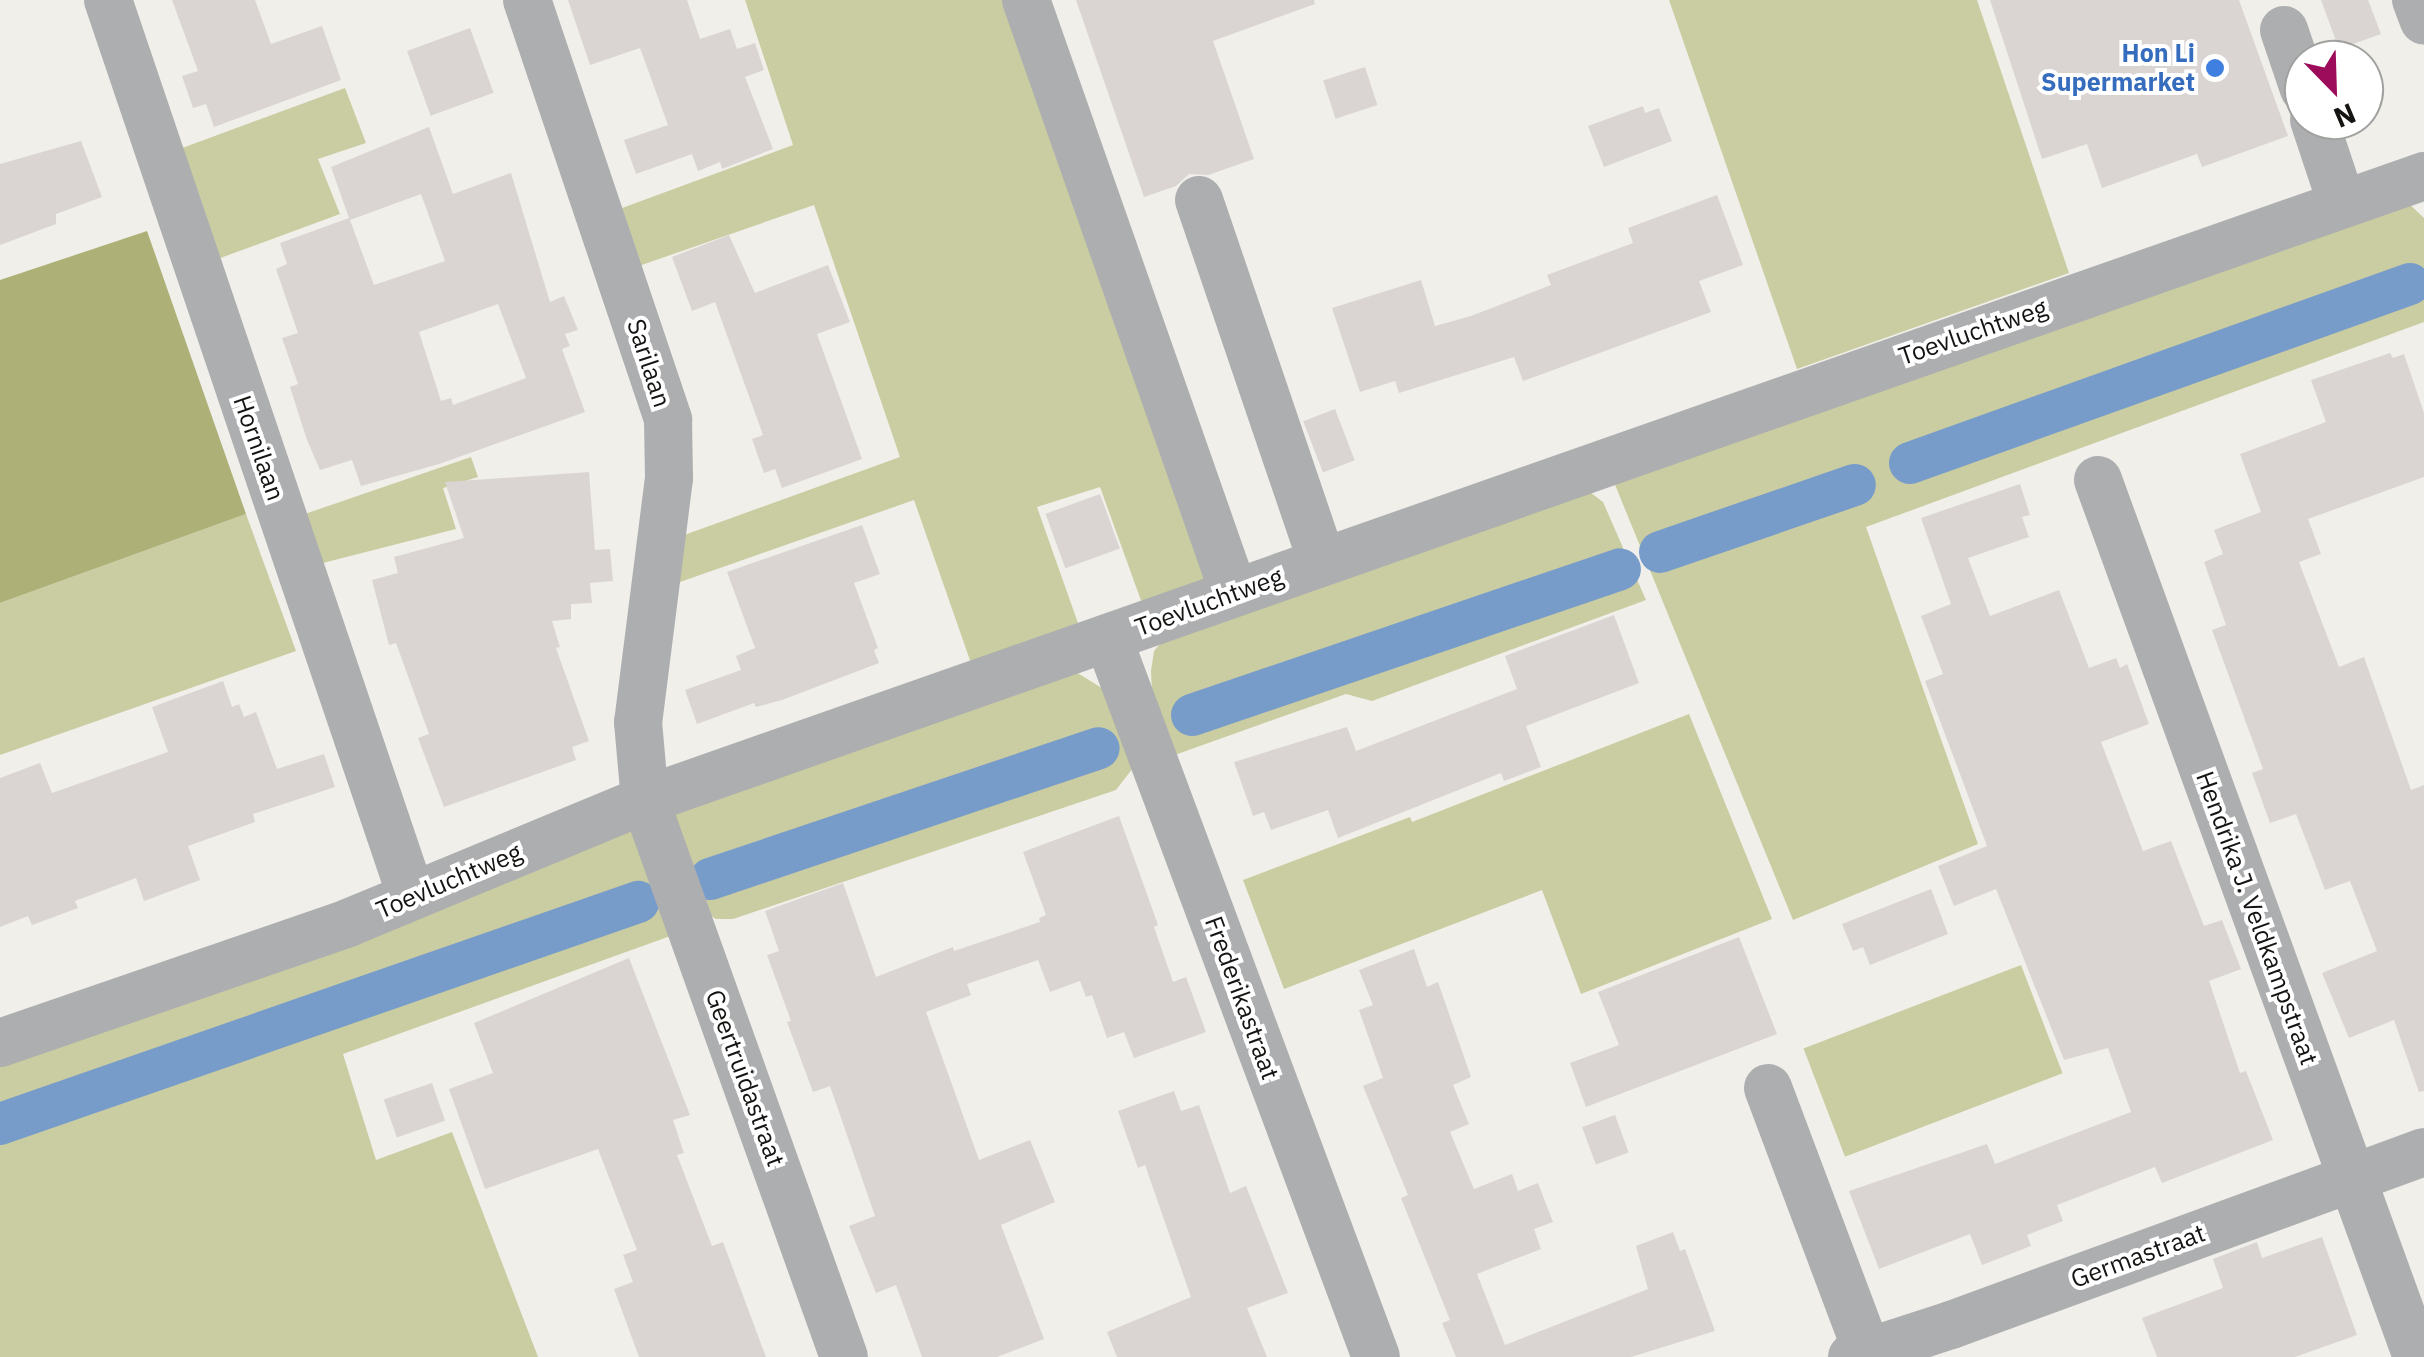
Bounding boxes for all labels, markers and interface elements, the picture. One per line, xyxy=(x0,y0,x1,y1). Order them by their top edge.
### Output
place label: Hon Li Supermarket xyxy=(2041,39,2195,98)
north arrow xyxy=(2284,40,2384,140)
marker: Hon Li Supermarket xyxy=(2204,57,2226,79)
text: N xyxy=(2329,95,2362,137)
street label: Toevluchtweg xyxy=(1895,293,2051,371)
street label: Sarilaan xyxy=(621,315,677,411)
street label: Hornilaan xyxy=(227,392,291,504)
street label: Toevluchtweg xyxy=(1131,561,1287,643)
street label: Hendrika J. Veldkampstraat xyxy=(2190,767,2324,1069)
street label: Toevluchtweg xyxy=(372,837,526,925)
street label: Frederikastraat xyxy=(1199,912,1285,1084)
street label: Geertruidastraat xyxy=(699,986,791,1170)
street label: Germastraat xyxy=(2067,1218,2209,1294)

